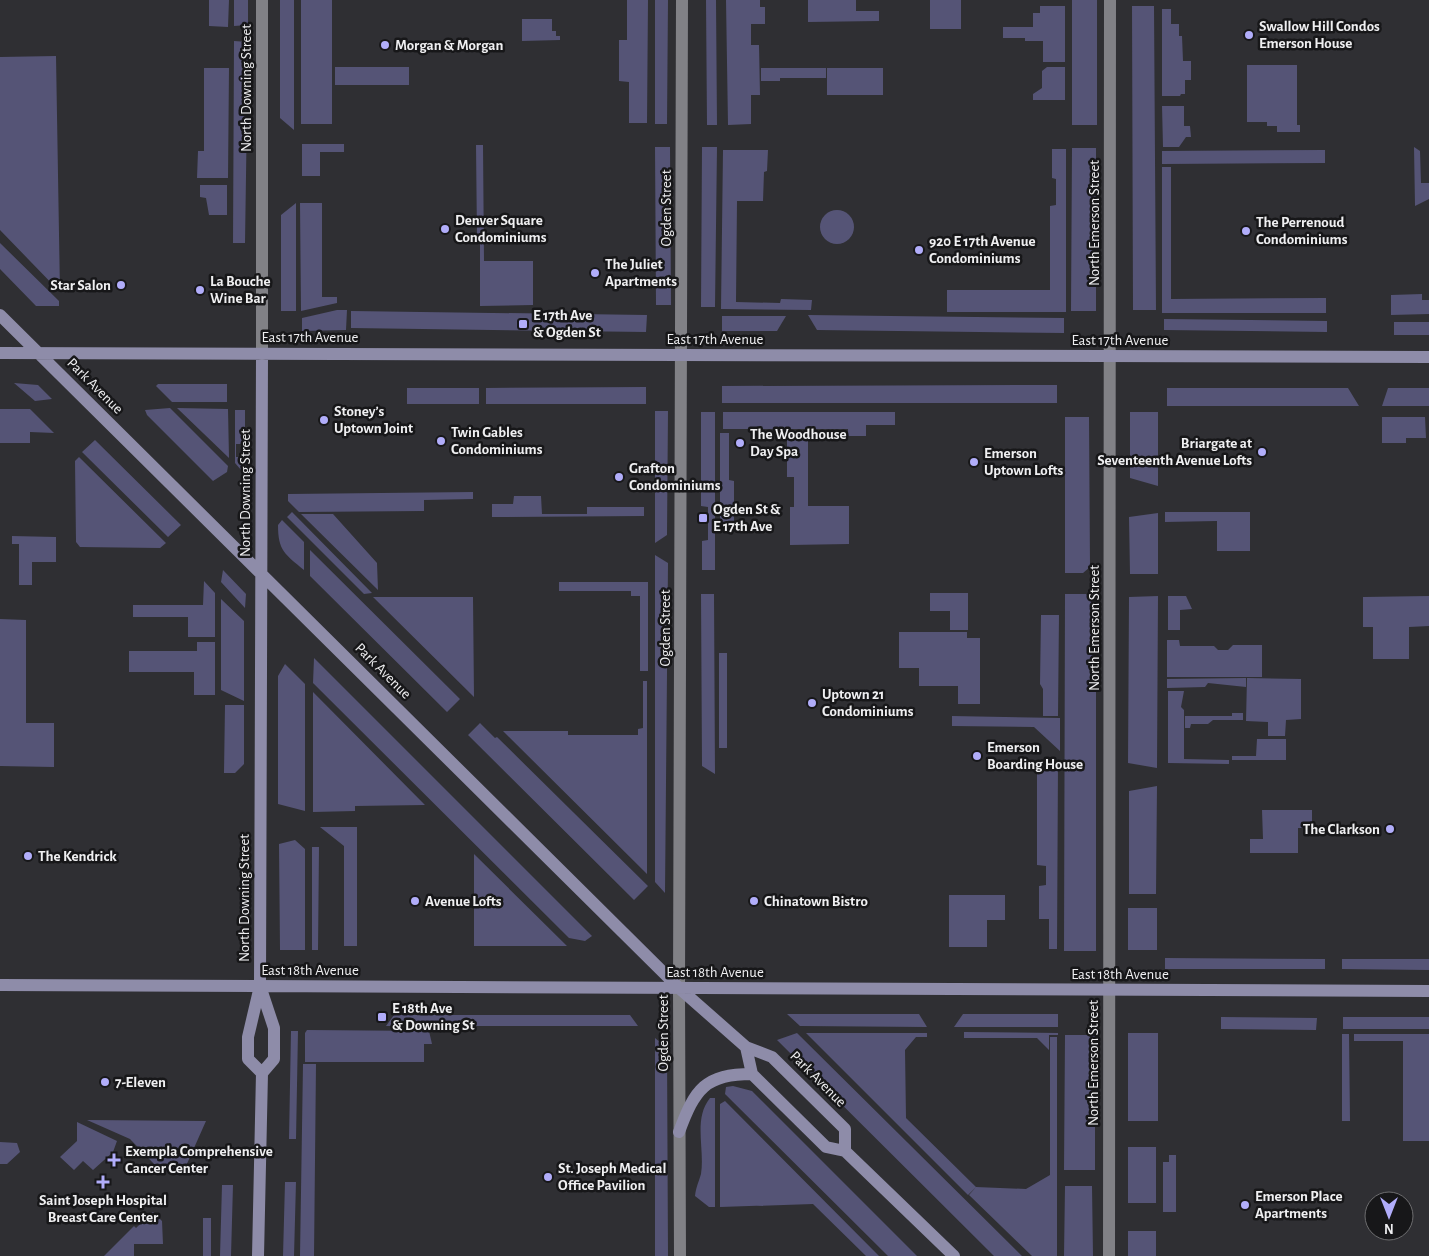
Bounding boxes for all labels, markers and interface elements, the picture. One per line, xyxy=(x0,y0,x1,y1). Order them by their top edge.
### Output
place label: Swallow Hill Condos Emerson House xyxy=(1259,19,1380,51)
street label: North Downing Street xyxy=(239,24,254,152)
marker: Swallow Hill Condos Emerson House xyxy=(1243,29,1255,41)
place label: Morgan & Morgan xyxy=(395,38,503,53)
marker: Morgan & Morgan xyxy=(379,39,391,51)
street label: North Emerson Street xyxy=(1087,160,1102,286)
street label: Ogden Street xyxy=(659,169,674,247)
place label: Denver Square Condominiums xyxy=(455,213,547,245)
place label: The Perrenoud Condominiums xyxy=(1256,215,1348,247)
marker: Denver Square Condominiums xyxy=(439,223,451,235)
marker: The Perrenoud Condominiums xyxy=(1240,225,1252,237)
place label: 920 E 17th Avenue Condominiums xyxy=(929,234,1036,266)
marker: 920 E 17th Avenue Condominiums xyxy=(913,244,925,256)
place label: The Juliet Apartments xyxy=(605,257,677,289)
marker: The Juliet Apartments xyxy=(589,267,601,279)
place label: La Bouche Wine Bar xyxy=(210,274,271,306)
place label: Star Salon xyxy=(50,278,111,293)
marker: Star Salon xyxy=(115,279,127,291)
marker: La Bouche Wine Bar xyxy=(194,284,206,296)
place label: E 17th Ave & Ogden St xyxy=(533,308,601,340)
marker: E 17th Ave & Ogden St xyxy=(517,318,529,330)
street label: East 17th Avenue xyxy=(262,330,359,345)
street label: East 17th Avenue xyxy=(667,332,764,347)
street label: East 17th Avenue xyxy=(1072,333,1169,348)
street label: Park Avenue xyxy=(64,355,126,417)
place label: Stoney’s Uptown Joint xyxy=(334,404,413,436)
marker: Stoney’s Uptown Joint xyxy=(318,414,330,426)
place label: Twin Gables Condominiums xyxy=(451,425,543,457)
place label: The Woodhouse Day Spa xyxy=(750,427,847,459)
street label: North Downing Street xyxy=(238,429,253,557)
marker: Twin Gables Condominiums xyxy=(435,435,447,447)
place label: Briargate at Seventeenth Avenue Lofts xyxy=(1097,436,1252,468)
marker: The Woodhouse Day Spa xyxy=(734,437,746,449)
place label: Emerson Uptown Lofts xyxy=(984,446,1063,478)
marker: Briargate at Seventeenth Avenue Lofts xyxy=(1256,446,1268,458)
marker: Emerson Uptown Lofts xyxy=(968,456,980,468)
place label: Grafton Condominiums xyxy=(629,461,721,493)
marker: Grafton Condominiums xyxy=(613,471,625,483)
place label: Ogden St & E 17th Ave xyxy=(713,502,781,534)
marker: Ogden St & E 17th Ave xyxy=(697,512,709,524)
street label: North Emerson Street xyxy=(1087,565,1102,691)
street label: Ogden Street xyxy=(658,589,673,667)
street label: Park Avenue xyxy=(352,640,414,702)
place label: Uptown 21 Condominiums xyxy=(822,687,914,719)
marker: Uptown 21 Condominiums xyxy=(806,697,818,709)
place label: Emerson Boarding House xyxy=(987,740,1083,772)
marker: Emerson Boarding House xyxy=(971,750,983,762)
place label: The Clarkson xyxy=(1303,822,1380,837)
marker: The Clarkson xyxy=(1384,823,1396,835)
street label: North Downing Street xyxy=(237,834,252,962)
place label: The Kendrick xyxy=(38,849,117,864)
marker: The Kendrick xyxy=(22,850,34,862)
place label: Avenue Lofts xyxy=(425,894,502,909)
place label: Chinatown Bistro xyxy=(764,894,868,909)
marker: Avenue Lofts xyxy=(409,895,421,907)
marker: Chinatown Bistro xyxy=(748,895,760,907)
street label: East 18th Avenue xyxy=(261,963,359,978)
street label: East 18th Avenue xyxy=(666,965,764,980)
street label: East 18th Avenue xyxy=(1071,967,1169,982)
street label: Ogden Street xyxy=(656,994,671,1072)
street label: North Emerson Street xyxy=(1086,1000,1101,1126)
place label: E 18th Ave & Downing St xyxy=(392,1001,475,1033)
marker: E 18th Ave & Downing St xyxy=(376,1011,388,1023)
street label: Park Avenue xyxy=(787,1048,849,1110)
place label: 7-Eleven xyxy=(115,1075,166,1090)
marker: 7-Eleven xyxy=(99,1076,111,1088)
place label: Exempla Comprehensive Cancer Center xyxy=(125,1144,273,1176)
marker: Exempla Comprehensive Cancer Center xyxy=(107,1153,121,1167)
place label: St. Joseph Medical Office Pavilion xyxy=(558,1161,666,1193)
marker: St. Joseph Medical Office Pavilion xyxy=(542,1171,554,1183)
marker: Saint Joseph Hospital Breast Care Center xyxy=(96,1175,110,1189)
place label: Emerson Place Apartments xyxy=(1255,1189,1342,1221)
north arrow xyxy=(1364,1191,1414,1241)
place label: Saint Joseph Hospital Breast Care Center xyxy=(39,1193,167,1225)
marker: Emerson Place Apartments xyxy=(1239,1199,1251,1211)
text: N xyxy=(1384,1221,1394,1235)

